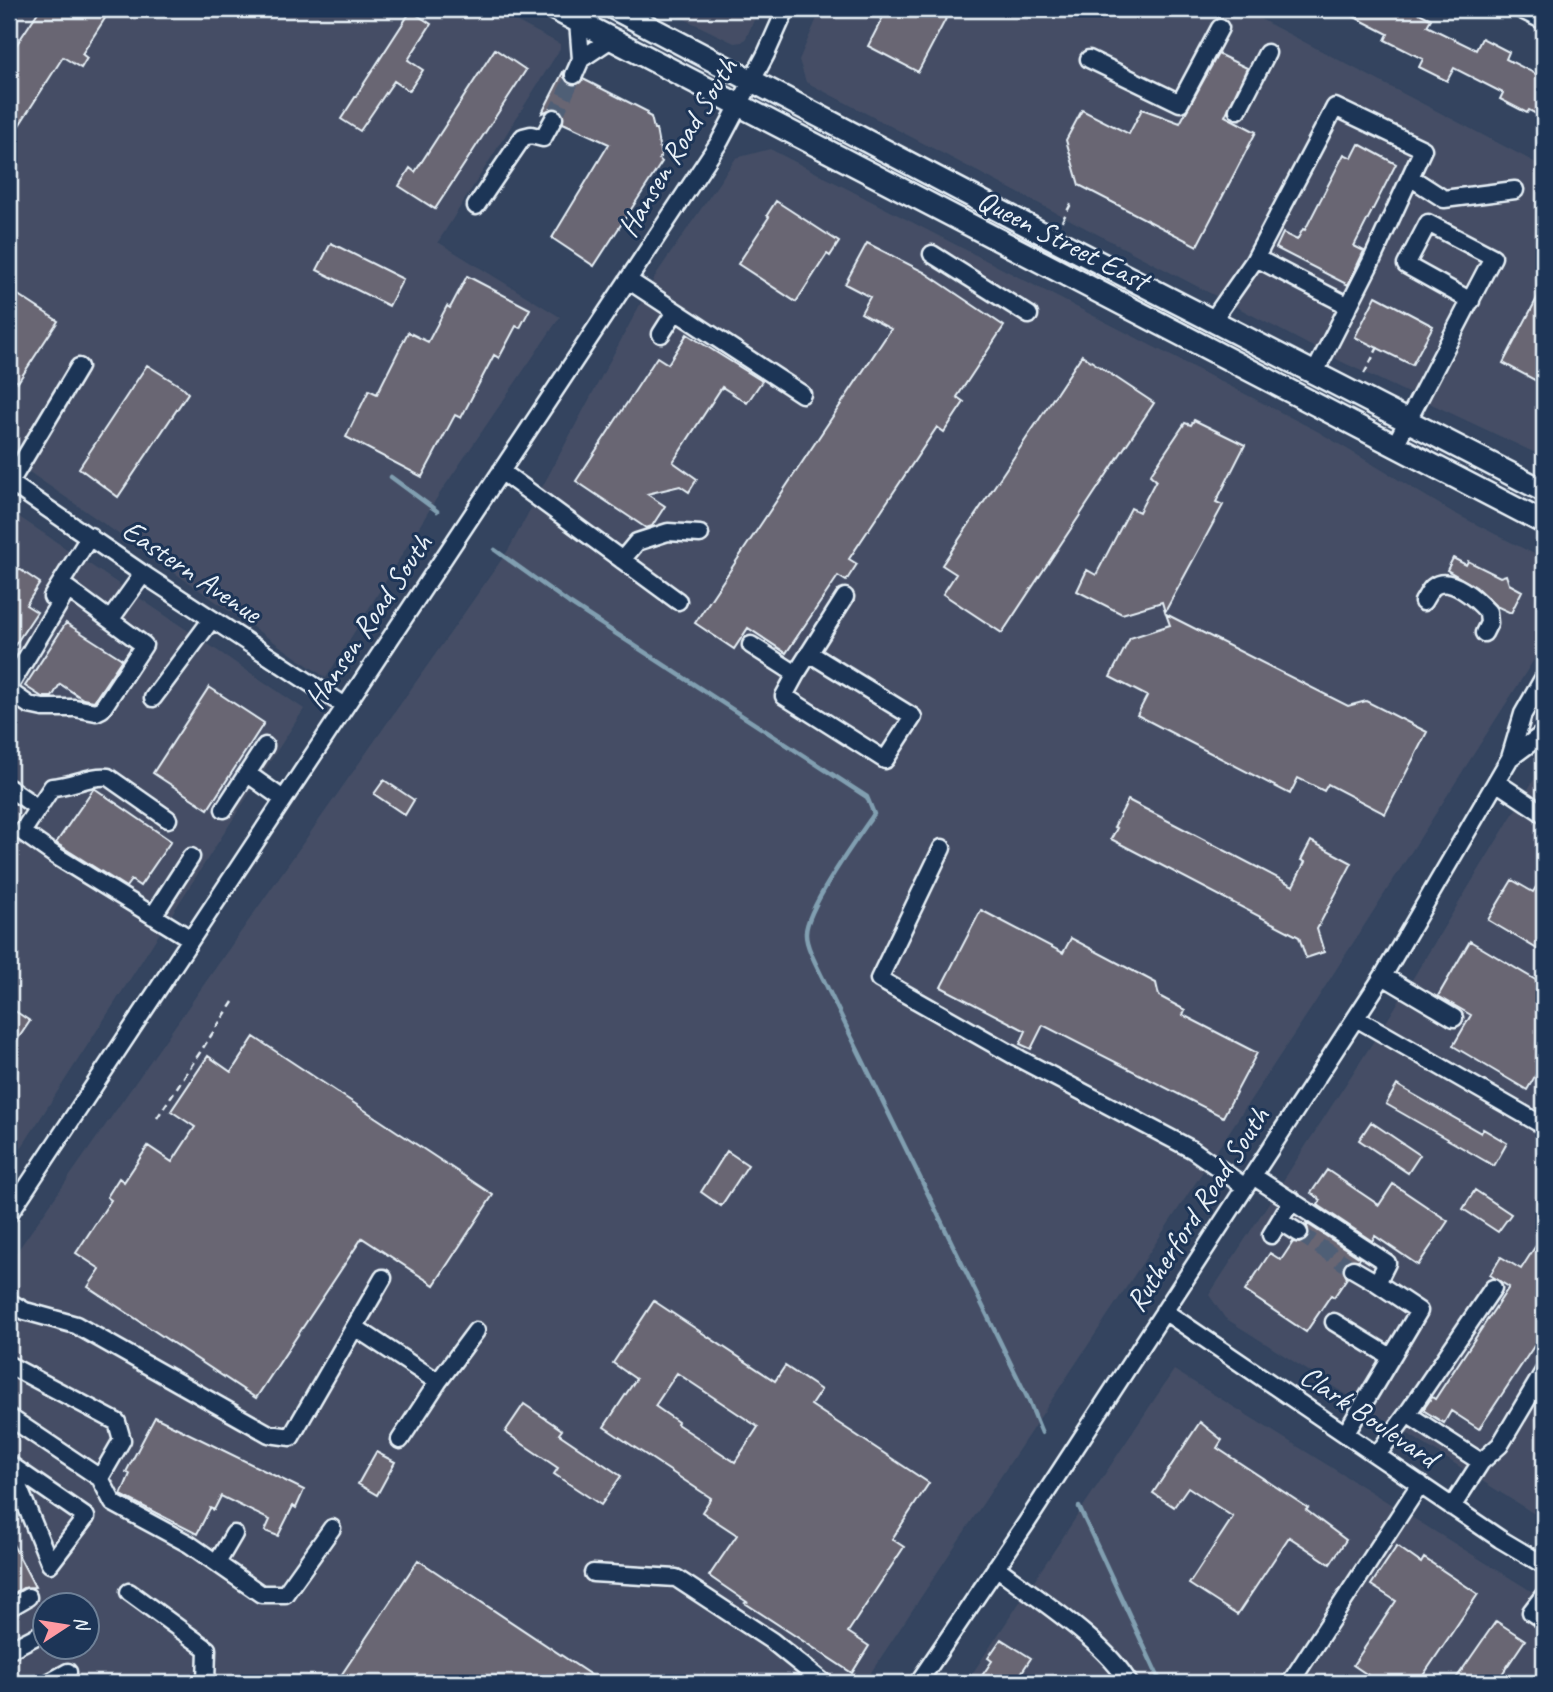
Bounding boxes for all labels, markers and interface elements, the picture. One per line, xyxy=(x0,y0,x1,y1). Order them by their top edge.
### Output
street label: Hansen Road South xyxy=(609,50,746,244)
street label: Queen Street East xyxy=(971,181,1158,301)
street label: Eastern Avenue xyxy=(115,511,271,633)
street label: Hansen Road South xyxy=(296,526,441,716)
street label: Rutherford Road South xyxy=(1117,1099,1278,1319)
street label: Clark Boulevard xyxy=(1293,1356,1449,1478)
north arrow xyxy=(32,1590,102,1660)
text: N xyxy=(69,1614,95,1634)

